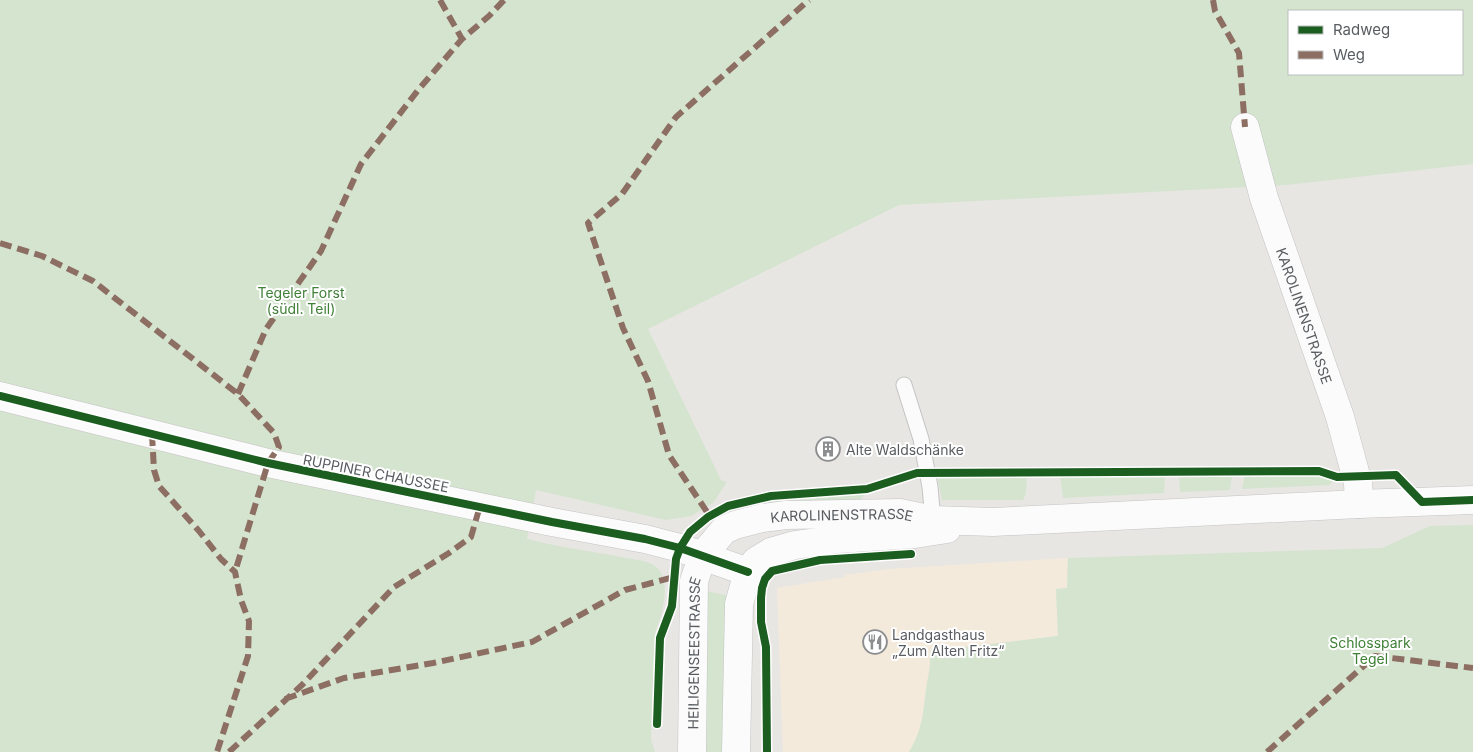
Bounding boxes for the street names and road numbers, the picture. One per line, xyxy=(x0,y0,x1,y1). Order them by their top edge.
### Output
street label: KAROLINENSTRASSE xyxy=(1273,245,1336,386)
street label: RUPPINER CHAUSSEE xyxy=(302,451,450,495)
street label: KAROLINENSTRASSE xyxy=(769,504,915,525)
street label: HEILIGENSEESTRASSE xyxy=(684,574,703,729)

